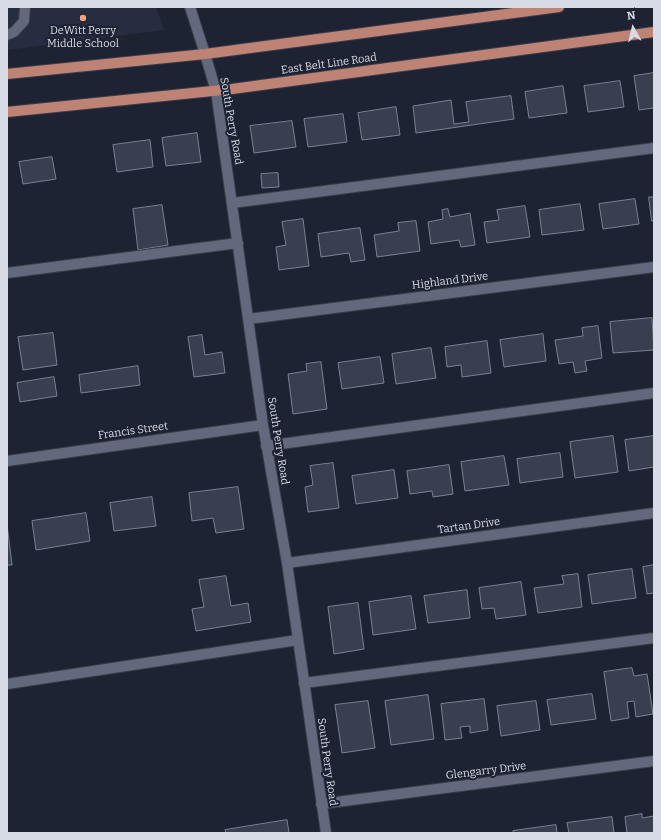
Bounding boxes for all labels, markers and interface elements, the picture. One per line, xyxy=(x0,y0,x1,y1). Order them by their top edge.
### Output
north arrow xyxy=(613,8,653,48)
text: N xyxy=(626,9,636,23)
marker: DeWitt Perry Middle School xyxy=(78,13,88,23)
place label: DeWitt Perry Middle School xyxy=(47,24,119,50)
street label: East Belt Line Road xyxy=(280,51,378,77)
street label: South Perry Road xyxy=(217,76,245,166)
street label: Highland Drive xyxy=(411,270,489,292)
street label: South Perry Road xyxy=(265,396,291,486)
street label: Francis Street xyxy=(97,420,169,442)
street label: Tartan Drive xyxy=(437,515,501,537)
street label: South Perry Road xyxy=(314,717,340,807)
street label: Glengarry Drive xyxy=(445,760,527,782)

